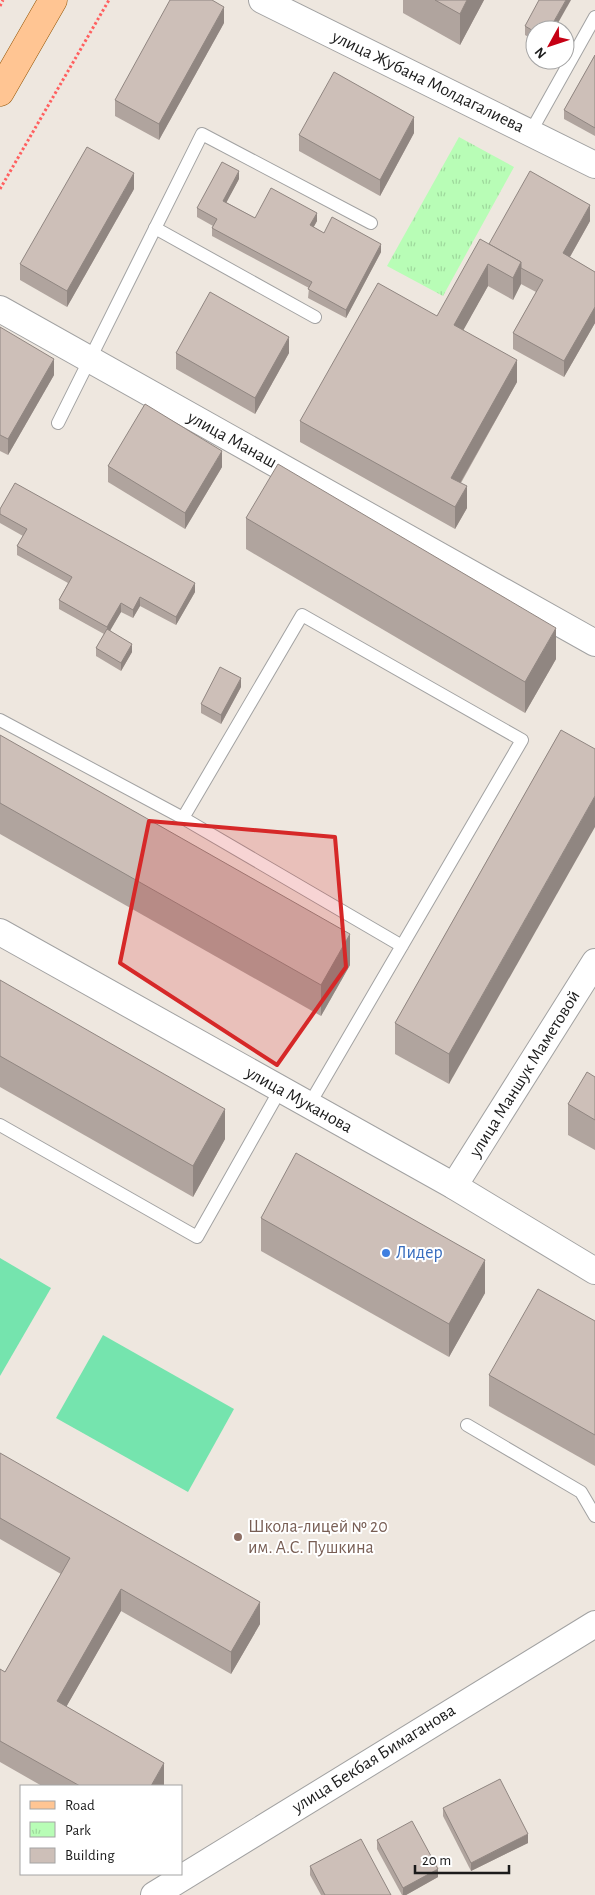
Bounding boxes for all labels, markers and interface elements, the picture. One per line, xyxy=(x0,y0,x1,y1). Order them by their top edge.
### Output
north arrow xyxy=(525,20,575,70)
street label: улица Жубана Молдагалиева xyxy=(328,26,527,136)
text: N xyxy=(532,44,549,61)
street label: улица Манаш xyxy=(184,408,280,472)
street label: улица Маншук Маметовой xyxy=(466,988,584,1161)
street label: улица Муканова xyxy=(242,1063,355,1137)
place label: Лидер xyxy=(396,1244,443,1262)
marker: Лидер xyxy=(380,1247,392,1259)
place label: Школа-лицей № 20 им. А.С. Пушкина xyxy=(248,1518,388,1557)
marker: Школа-лицей № 20 им. А.С. Пушкина xyxy=(232,1531,244,1543)
street label: улица Бекбая Бимаганова xyxy=(288,1701,459,1817)
legend xyxy=(20,1785,182,1875)
text: Road xyxy=(65,1798,95,1813)
text: Park xyxy=(65,1823,91,1838)
scale bar xyxy=(415,1842,509,1874)
text: Building xyxy=(65,1848,115,1863)
text: 20 m xyxy=(422,1853,451,1868)

